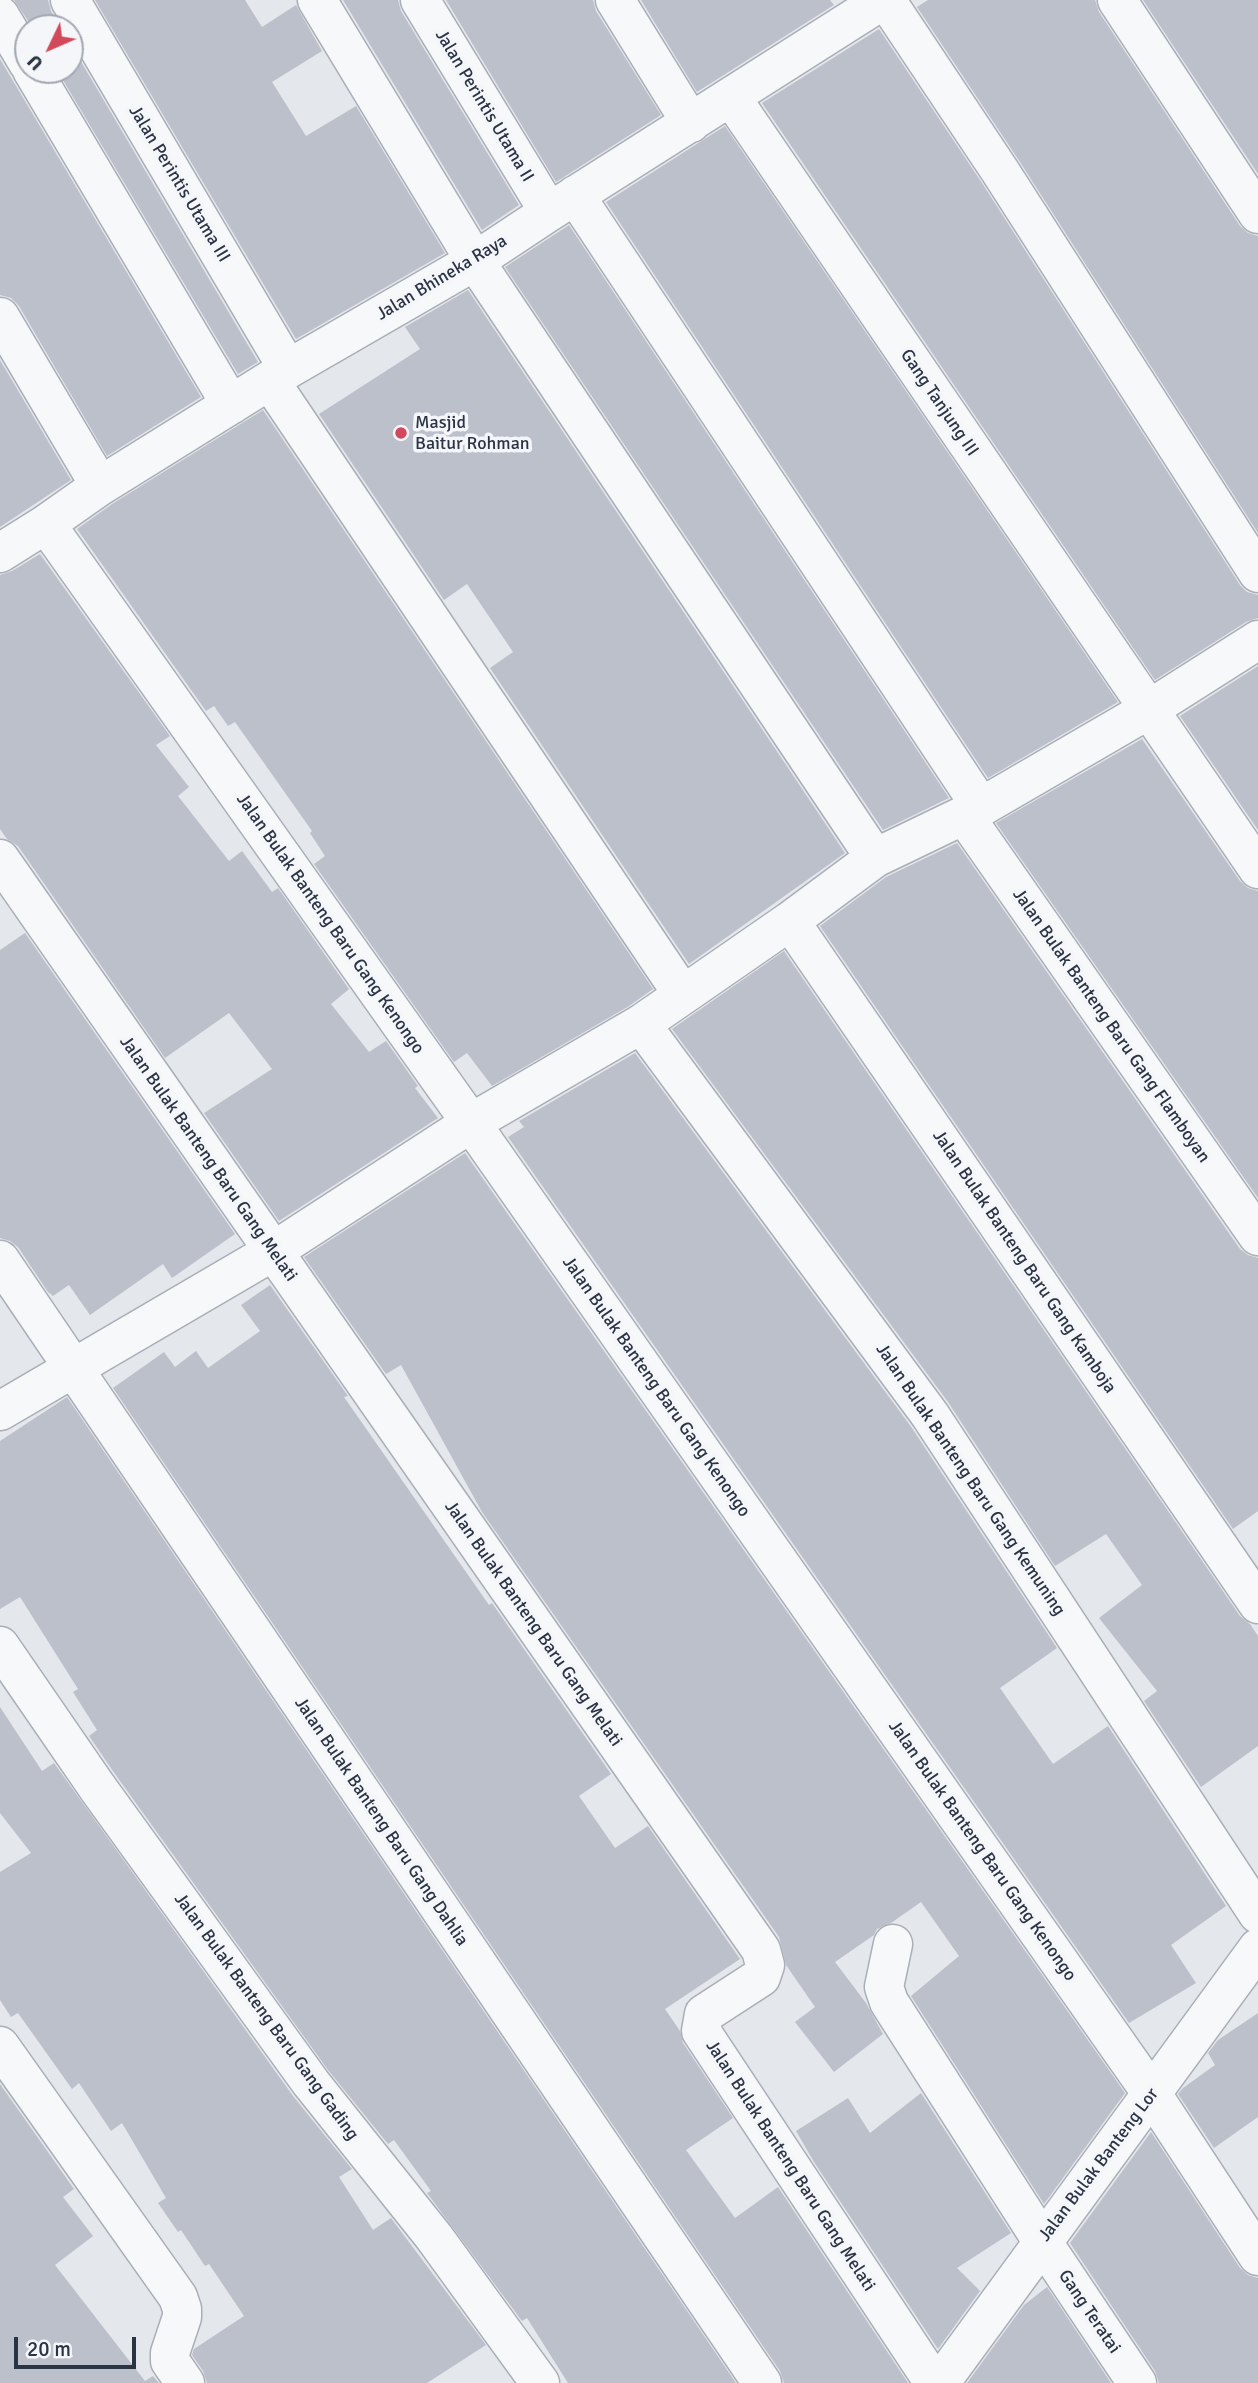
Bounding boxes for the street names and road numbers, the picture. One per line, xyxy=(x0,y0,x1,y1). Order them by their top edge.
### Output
street label: Jalan Perintis Utama II xyxy=(430,26,538,186)
street label: Jalan Perintis Utama III xyxy=(124,102,234,266)
street label: Jalan Bhineka Raya xyxy=(373,231,511,325)
street label: Gang Tanjung III xyxy=(895,345,983,461)
street label: Jalan Bulak Banteng Baru Gang Kenongo xyxy=(231,790,429,1058)
street label: Jalan Bulak Banteng Baru Gang Flamboyan xyxy=(1008,885,1214,1167)
street label: Jalan Bulak Banteng Baru Gang Melati xyxy=(115,1032,301,1286)
street label: Jalan Bulak Banteng Baru Gang Kamboja xyxy=(928,1126,1120,1398)
street label: Jalan Bulak Banteng Baru Gang Kenongo xyxy=(557,1253,755,1521)
street label: Jalan Bulak Banteng Baru Gang Kemuning xyxy=(871,1340,1069,1620)
street label: Jalan Bulak Banteng Baru Gang Melati xyxy=(440,1497,626,1751)
street label: Jalan Bulak Banteng Baru Gang Dahlia xyxy=(289,1694,473,1950)
street label: Jalan Bulak Banteng Baru Gang Kenongo xyxy=(883,1717,1081,1985)
street label: Jalan Bulak Banteng Baru Gang Gading xyxy=(169,1889,363,2145)
street label: Jalan Bulak Banteng Baru Gang Melati xyxy=(701,2036,879,2296)
street label: Jalan Bulak Banteng Lor xyxy=(1034,2084,1164,2246)
street label: Gang Teratai xyxy=(1053,2266,1125,2358)

